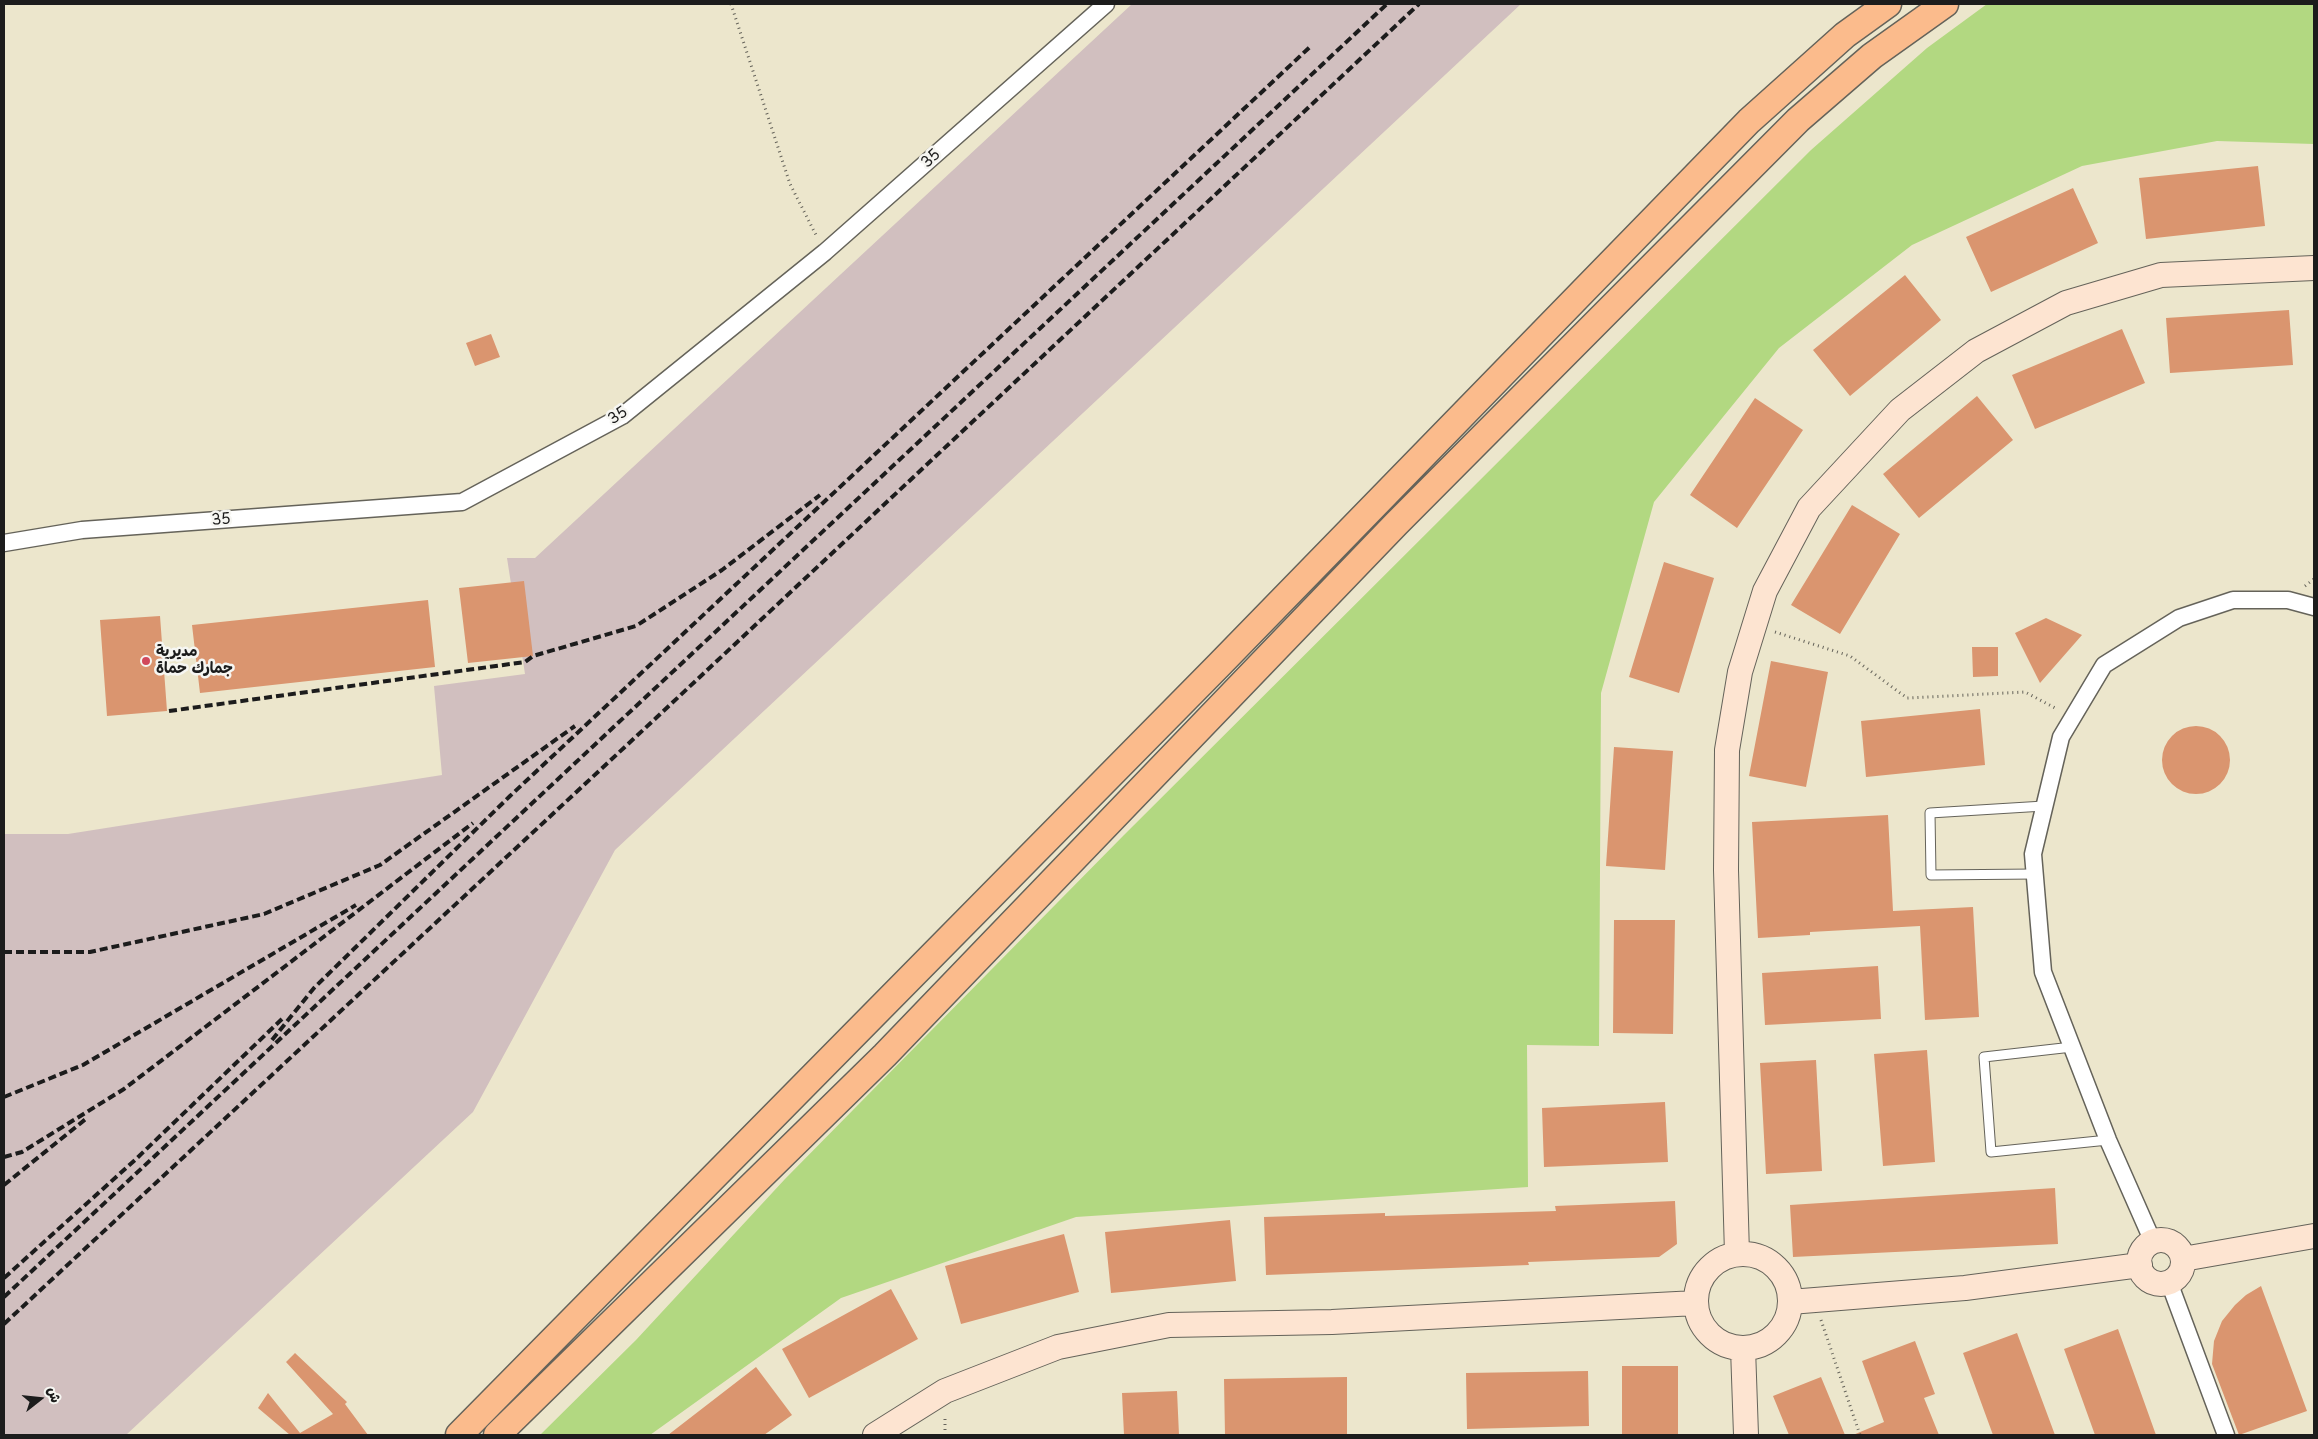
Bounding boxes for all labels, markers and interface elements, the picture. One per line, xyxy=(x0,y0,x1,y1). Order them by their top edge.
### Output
street label: 35 xyxy=(918,146,944,172)
street label: 35 xyxy=(605,403,631,429)
street label: 35 xyxy=(211,510,231,530)
place label: مديرية جمارك حماة xyxy=(156,643,233,678)
marker: مديرية جمارك حماة xyxy=(140,655,152,667)
north arrow xyxy=(15,1374,65,1424)
text: ش xyxy=(43,1384,67,1405)

